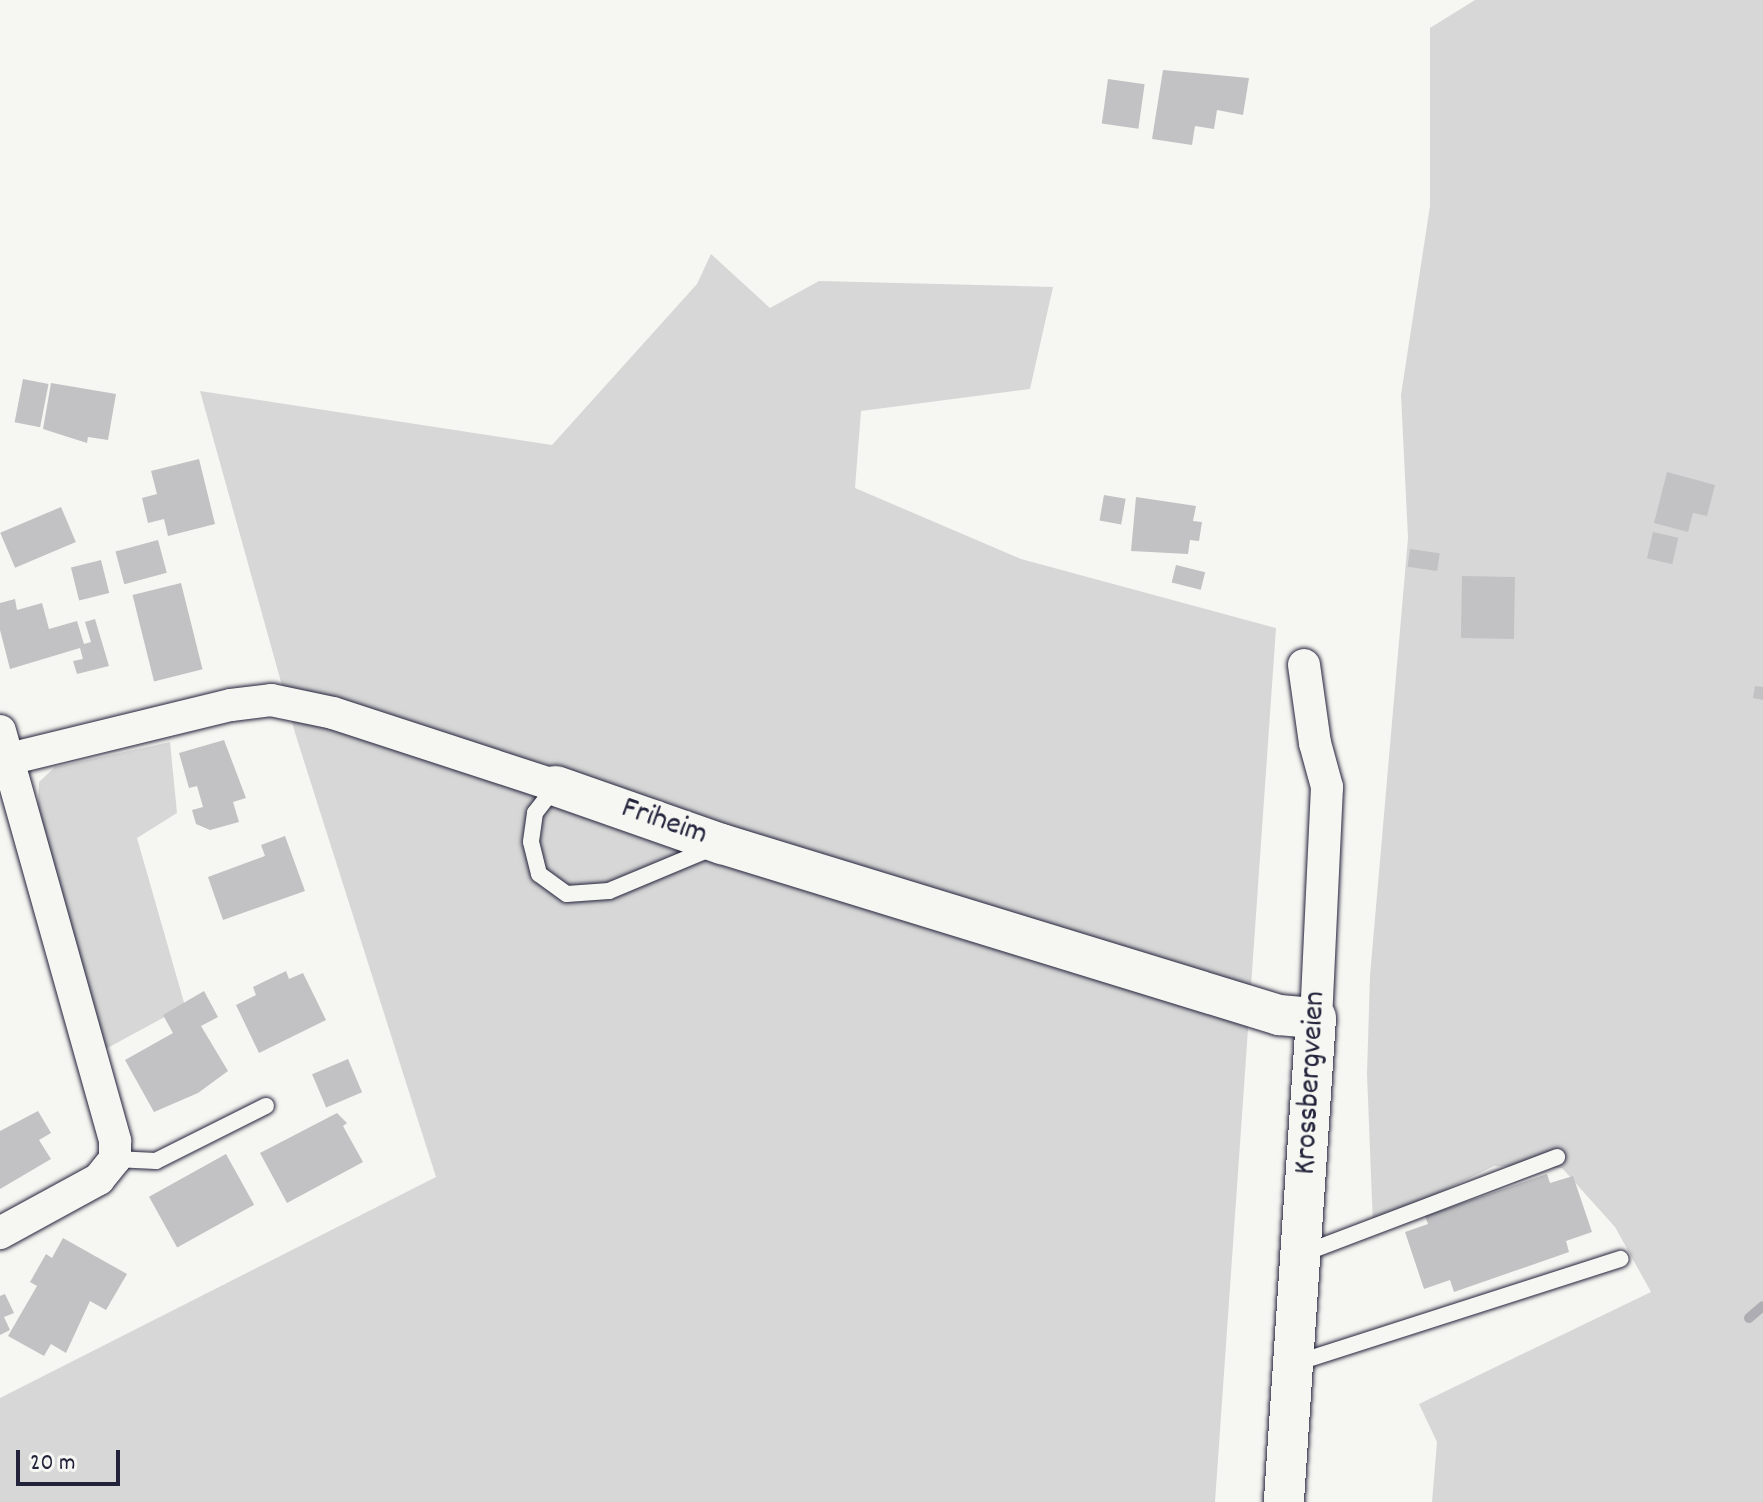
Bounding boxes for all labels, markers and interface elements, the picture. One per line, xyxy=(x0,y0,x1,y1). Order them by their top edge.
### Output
street label: Friheim xyxy=(616,790,712,856)
street label: Krossbergveien xyxy=(1288,990,1336,1176)
scale bar xyxy=(20,1434,124,1484)
text: 20 m xyxy=(30,1447,76,1481)

